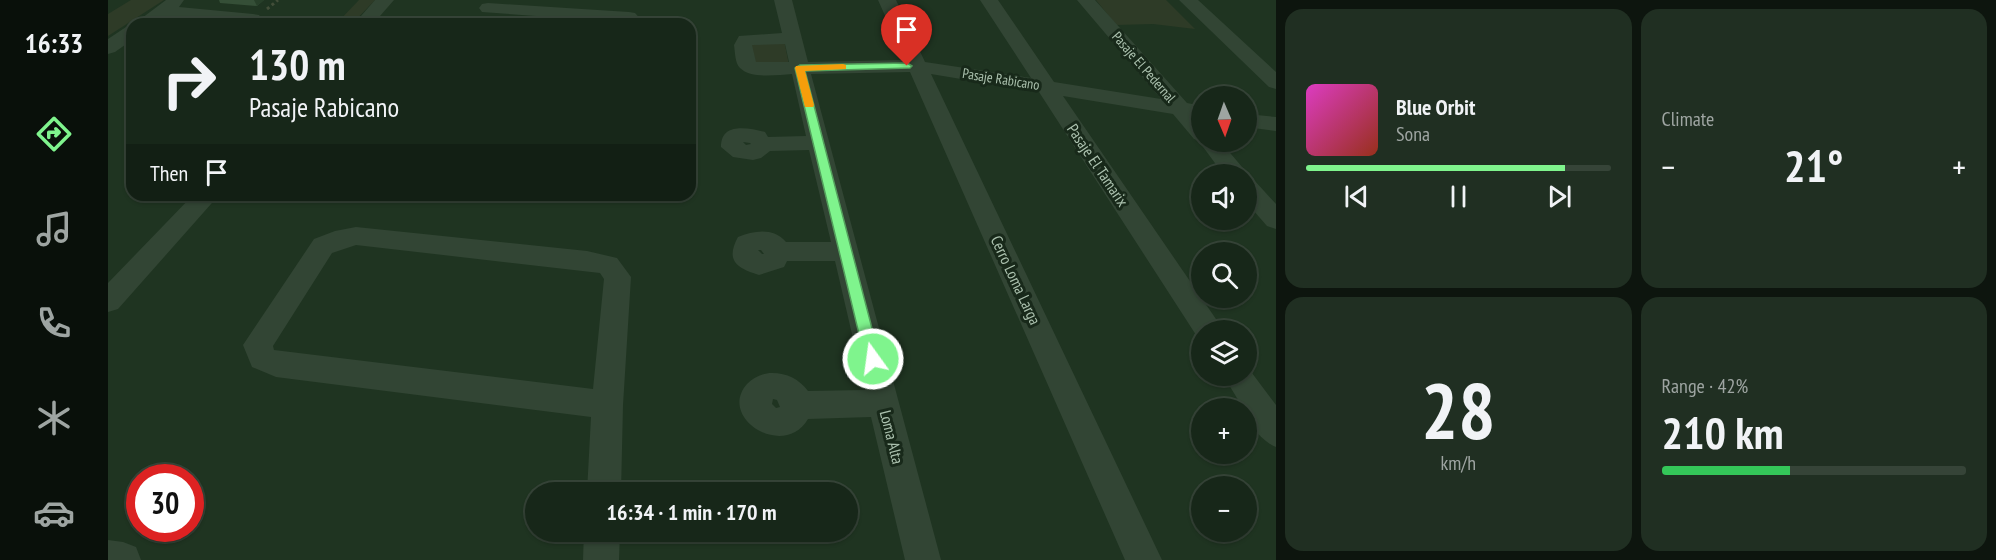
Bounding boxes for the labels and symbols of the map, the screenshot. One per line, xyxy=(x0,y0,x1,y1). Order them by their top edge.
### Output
pin xyxy=(881,4,932,66)
street label: Pasaje El Pedernal xyxy=(1108,28,1180,107)
street label: Pasaje Rabicano xyxy=(961,64,1041,94)
north arrow xyxy=(1191,86,1257,152)
street label: Pasaje El Tamarix xyxy=(1063,120,1133,210)
street label: Cerro Loma Larga xyxy=(987,232,1045,328)
position arrow xyxy=(841,327,905,391)
street label: Loma Alta xyxy=(876,408,908,466)
speed limit sign: 30 xyxy=(126,464,204,542)

